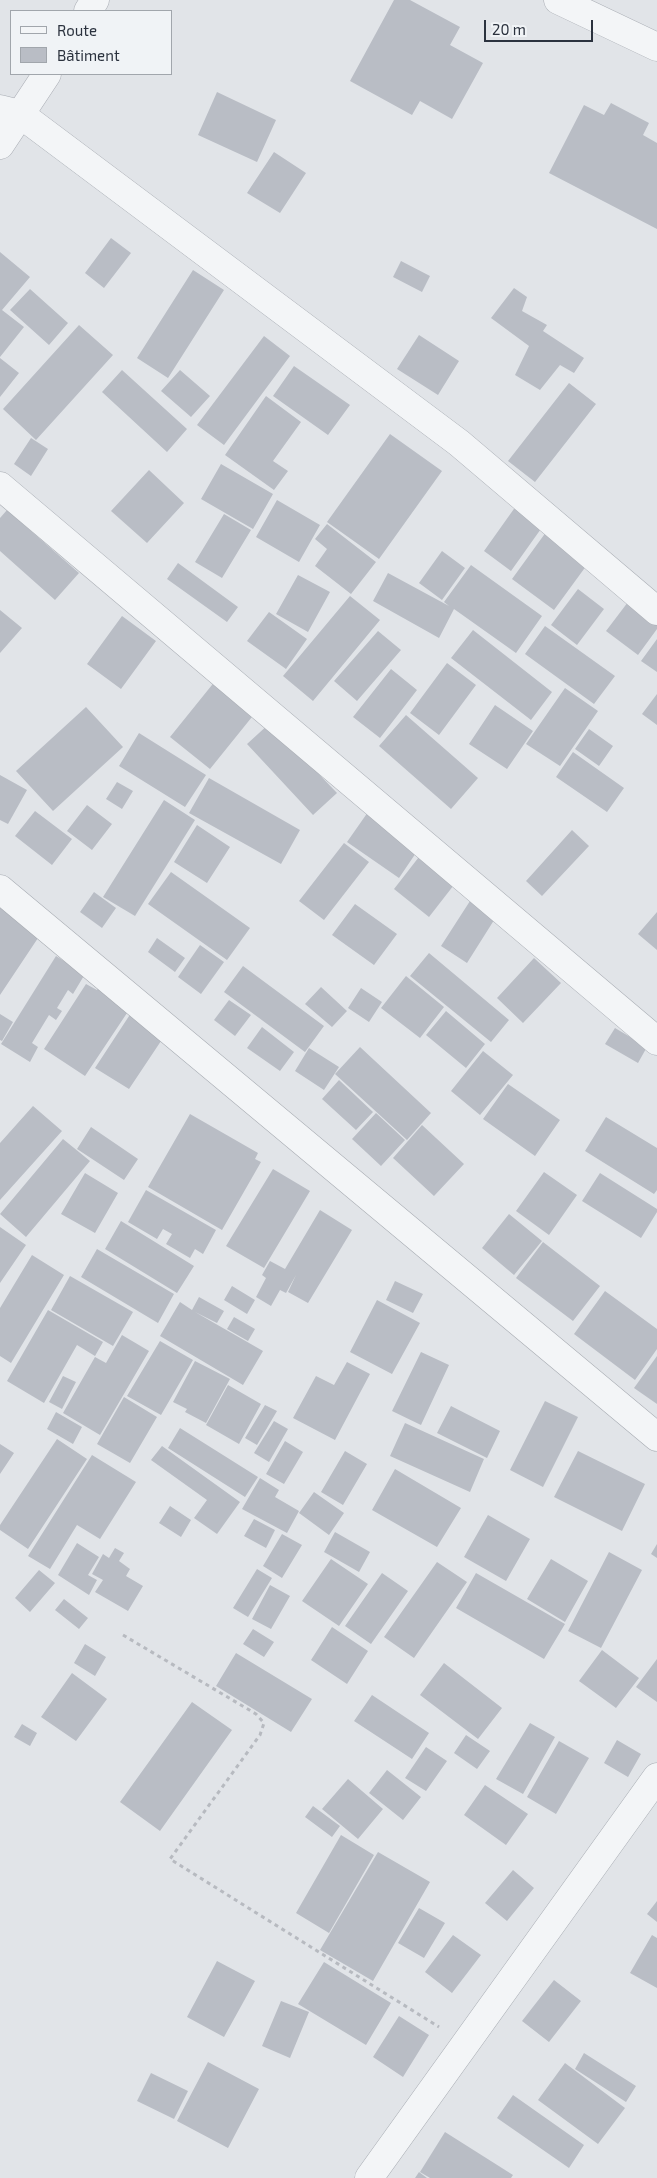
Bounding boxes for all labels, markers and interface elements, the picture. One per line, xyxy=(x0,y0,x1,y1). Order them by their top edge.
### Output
legend xyxy=(10,10,172,75)
scale bar xyxy=(487,10,596,42)
text: 20 m xyxy=(492,20,526,38)
text: Route xyxy=(57,21,97,39)
text: Bâtiment xyxy=(57,46,120,64)

